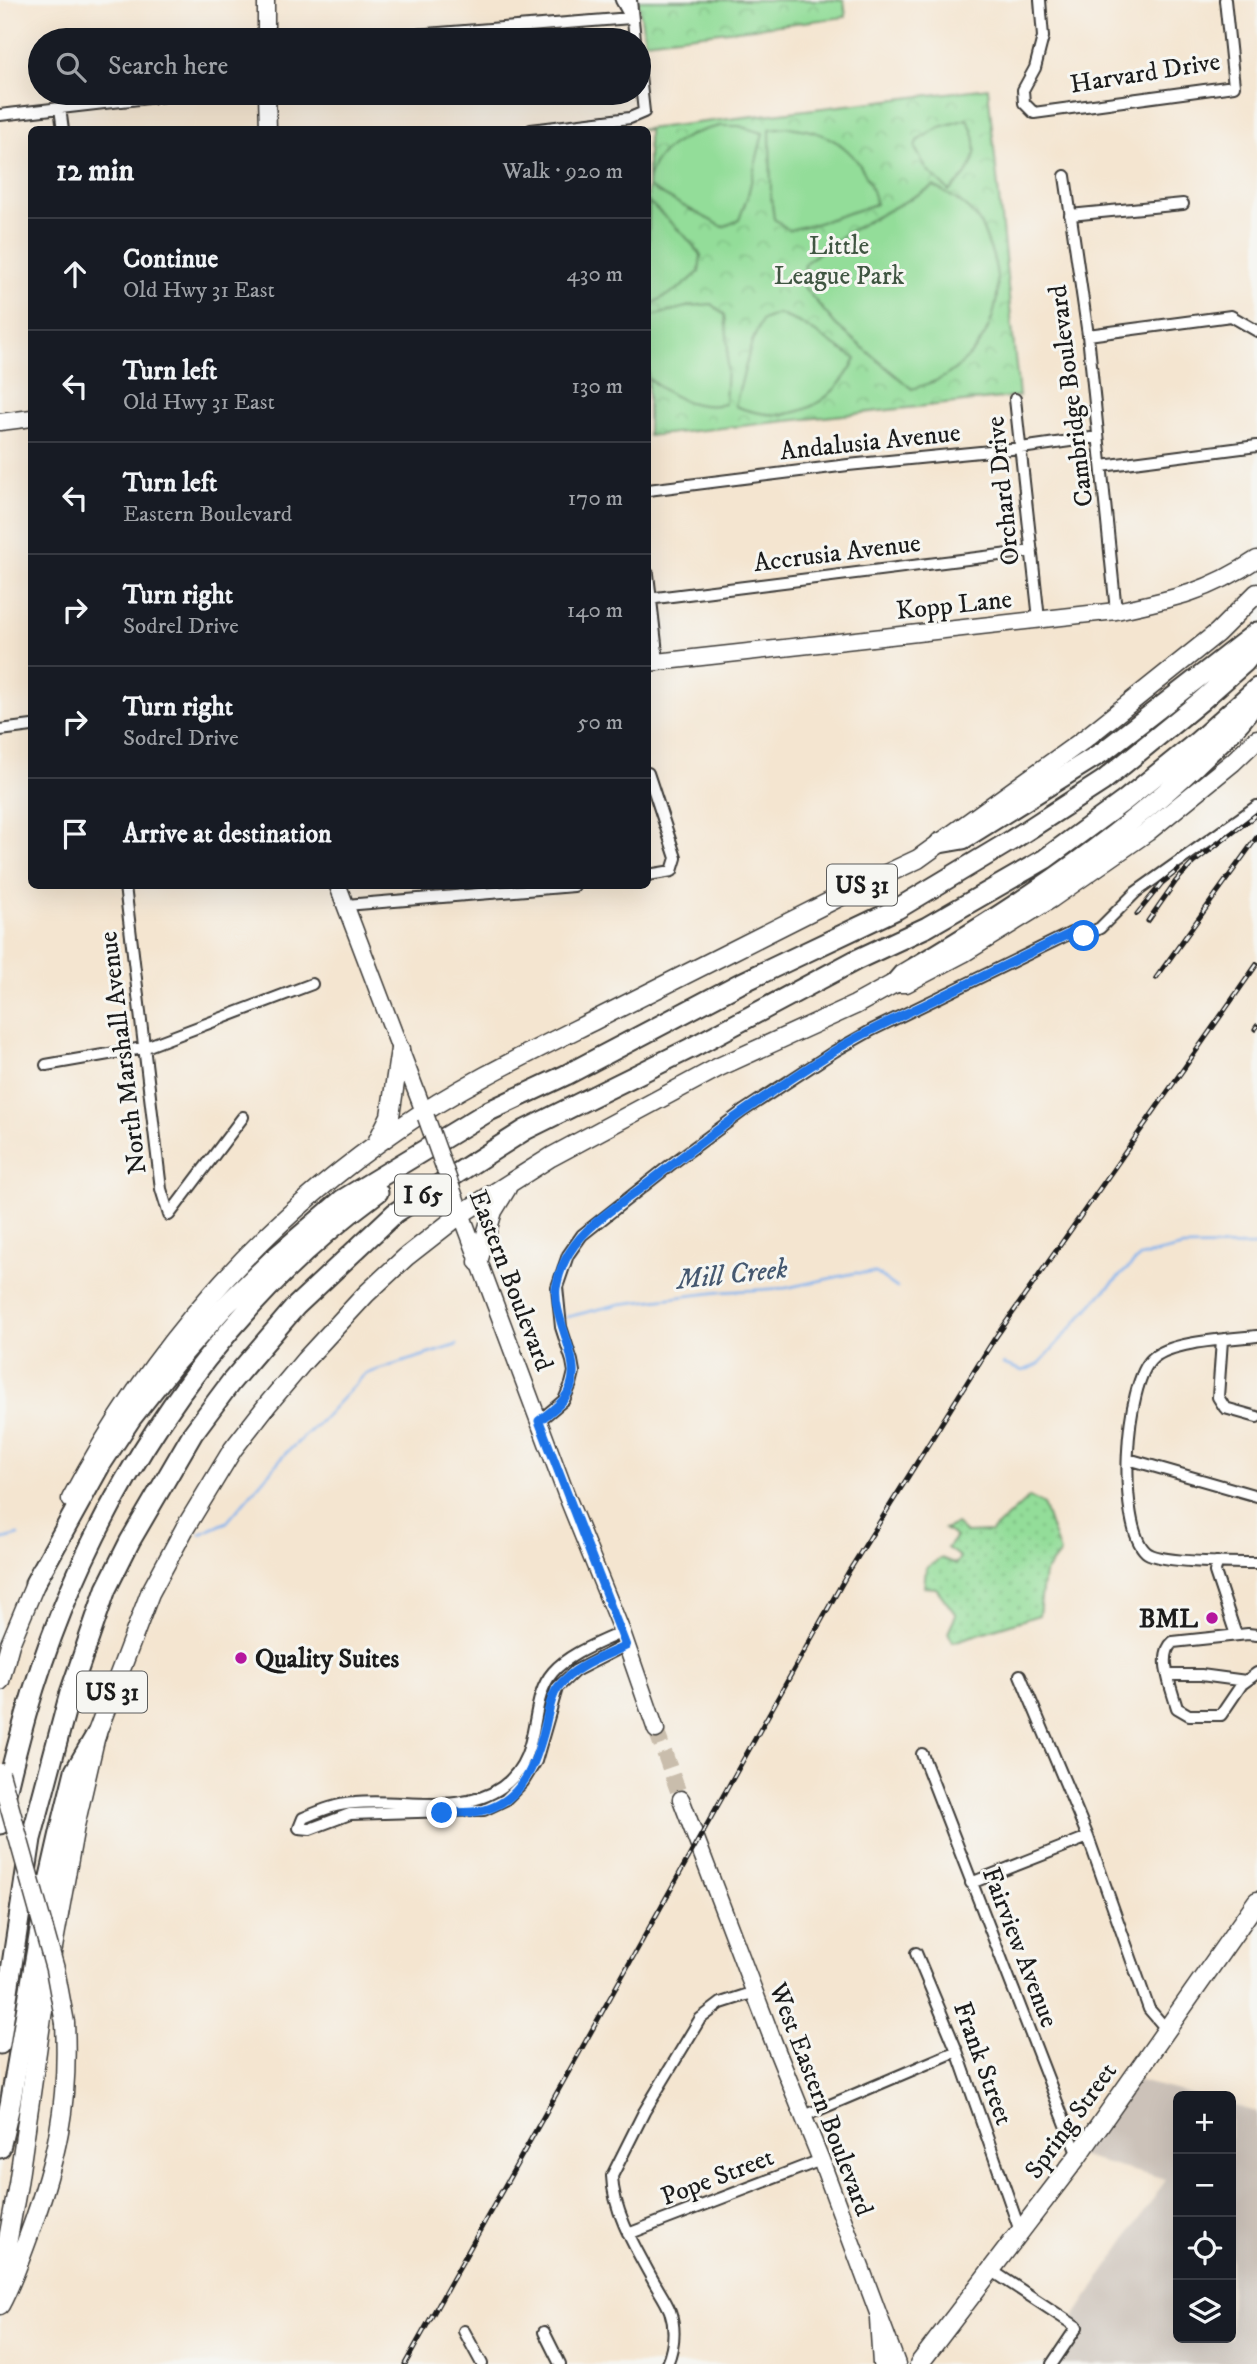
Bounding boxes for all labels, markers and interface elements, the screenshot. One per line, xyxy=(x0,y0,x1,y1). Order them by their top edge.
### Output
search box xyxy=(28,28,651,105)
street label: Harvard Drive xyxy=(1068,45,1223,102)
icon: search xyxy=(52,48,90,86)
text: Search here xyxy=(108,50,228,83)
text: 12 min xyxy=(56,153,134,190)
text: Walk · 920 m xyxy=(502,157,623,186)
park label: Little League Park xyxy=(774,230,904,293)
text: Continue xyxy=(123,243,218,276)
icon: ahead xyxy=(56,255,94,293)
text: 430 m xyxy=(567,260,623,289)
text: Old Hwy 31 East xyxy=(123,276,275,305)
street label: Cambridge Boulevard xyxy=(1041,283,1101,509)
text: Turn left xyxy=(123,355,217,388)
icon: left xyxy=(56,367,94,405)
text: 130 m xyxy=(571,372,623,401)
text: Old Hwy 31 East xyxy=(123,388,275,417)
street label: Orchard Drive xyxy=(979,415,1028,567)
street label: Andalusia Avenue xyxy=(778,417,962,468)
text: Turn left xyxy=(123,467,217,500)
icon: left xyxy=(56,479,94,517)
text: 170 m xyxy=(568,484,623,513)
text: Eastern Boulevard xyxy=(123,500,292,529)
street label: Accrusia Avenue xyxy=(752,527,923,580)
text: Turn right xyxy=(123,579,233,612)
street label: Kopp Lane xyxy=(895,583,1014,628)
icon: right xyxy=(56,591,94,629)
text: 140 m xyxy=(567,596,623,625)
text: Sodrel Drive xyxy=(123,612,239,641)
text: Turn right xyxy=(123,691,233,724)
icon: right xyxy=(56,703,94,741)
text: 50 m xyxy=(577,708,623,737)
text: Sodrel Drive xyxy=(123,724,239,753)
icon: arrive xyxy=(56,815,94,853)
text: Arrive at destination xyxy=(123,818,332,851)
road number: US 31 xyxy=(827,864,897,906)
route start xyxy=(1068,920,1099,951)
street label: North Marshall Avenue xyxy=(92,929,155,1176)
road number: I 65 xyxy=(395,1175,451,1216)
street label: Eastern Boulevard xyxy=(461,1185,560,1376)
water label: Mill Creek xyxy=(673,1251,790,1298)
place label: BML xyxy=(1139,1603,1198,1636)
marker: BML xyxy=(1204,1610,1220,1626)
place label: Quality Suites xyxy=(255,1643,399,1676)
marker: Quality Suites xyxy=(233,1650,249,1666)
road number: US 31 xyxy=(77,1672,147,1712)
route end xyxy=(426,1797,457,1828)
street label: Fairview Avenue xyxy=(974,1863,1065,2032)
street label: West Eastern Boulevard xyxy=(761,1977,880,2221)
street label: Frank Street xyxy=(945,1997,1020,2130)
street label: Spring Street xyxy=(1018,2056,1125,2186)
map controls xyxy=(1173,2091,1236,2343)
button: + xyxy=(1173,2091,1236,2154)
street label: Pope Street xyxy=(656,2141,779,2214)
button: − xyxy=(1173,2154,1236,2217)
button: locate xyxy=(1173,2217,1236,2280)
button: layers xyxy=(1173,2280,1236,2343)

